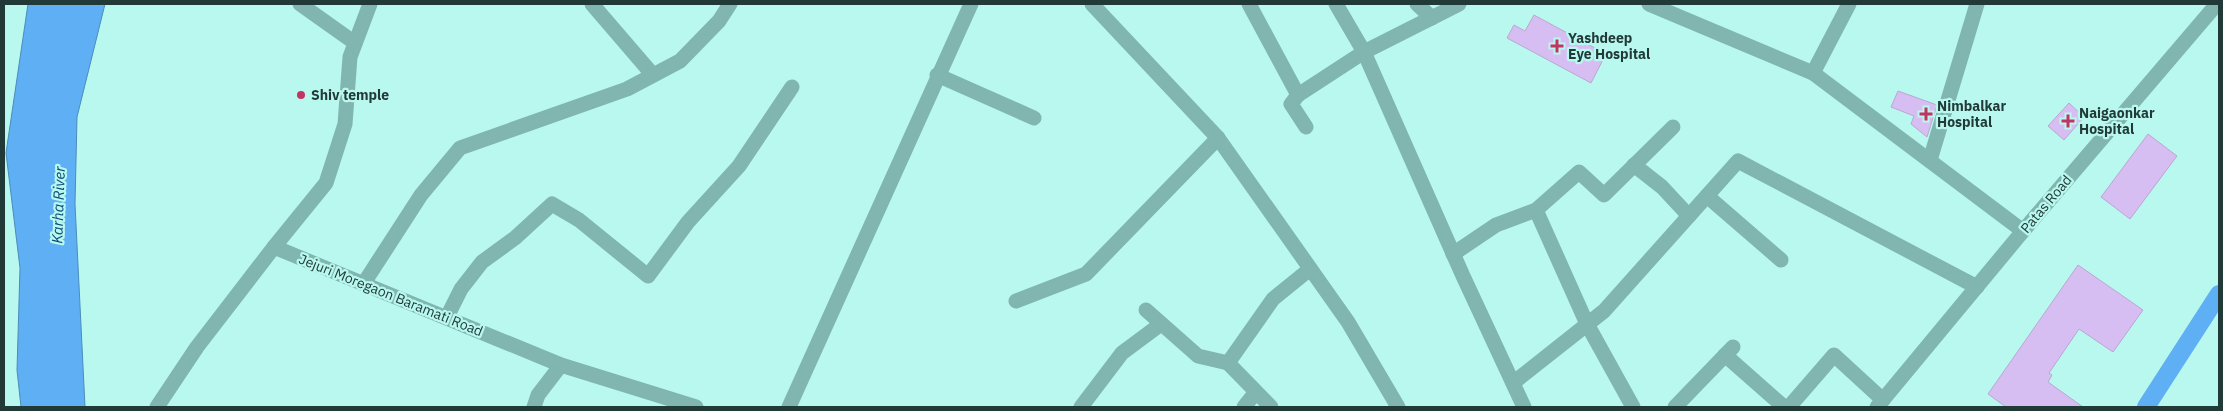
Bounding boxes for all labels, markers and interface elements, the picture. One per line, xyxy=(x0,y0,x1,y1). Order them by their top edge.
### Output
place label: Yashdeep Eye Hospital xyxy=(1568,29,1650,63)
marker: Yashdeep Eye Hospital xyxy=(1550,39,1564,53)
place label: Shiv temple xyxy=(311,86,389,104)
marker: Shiv temple xyxy=(295,89,307,101)
place label: Nimbalkar Hospital xyxy=(1937,97,2006,131)
place label: Naigaonkar Hospital xyxy=(2079,104,2155,138)
marker: Nimbalkar Hospital xyxy=(1919,107,1933,121)
marker: Naigaonkar Hospital xyxy=(2061,114,2075,128)
water label: Karha River xyxy=(47,166,69,244)
street label: Patas Road xyxy=(2016,171,2076,237)
street label: Jejuri Moregaon Baramati Road xyxy=(296,250,486,340)

